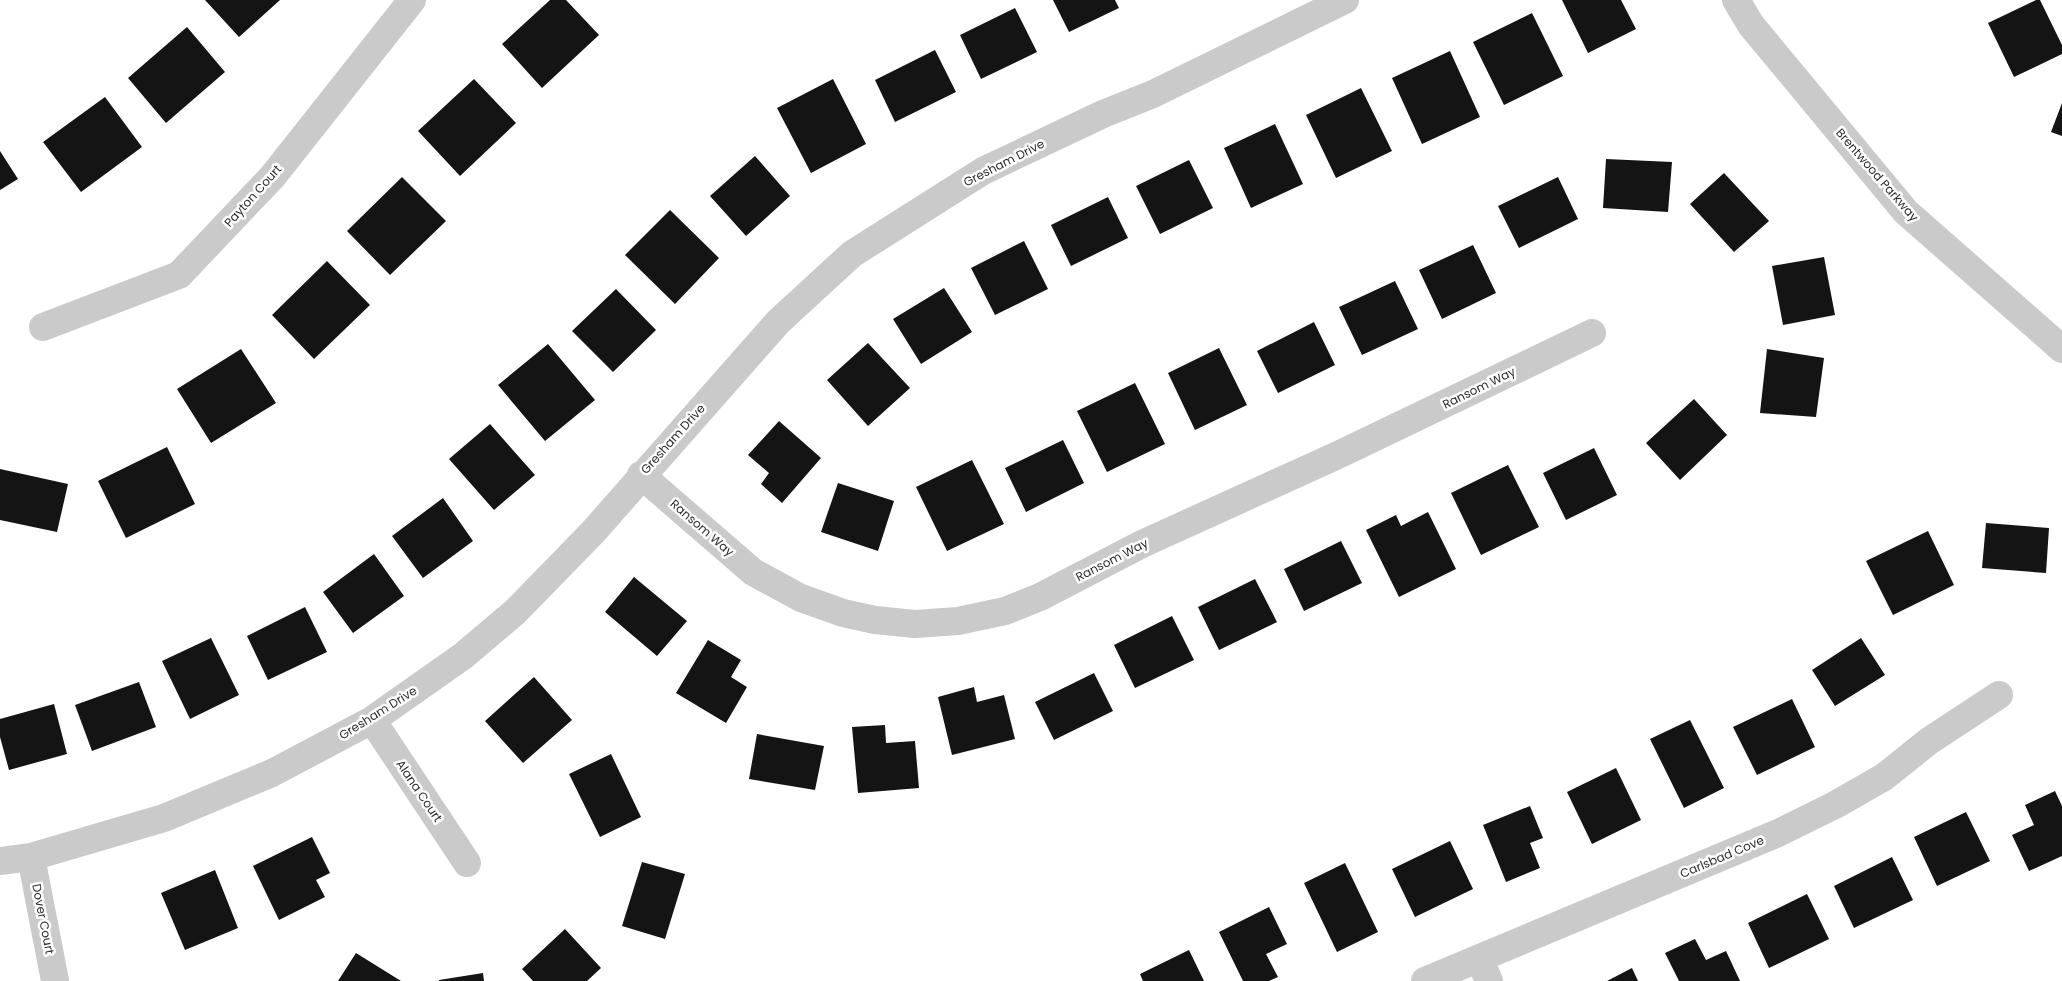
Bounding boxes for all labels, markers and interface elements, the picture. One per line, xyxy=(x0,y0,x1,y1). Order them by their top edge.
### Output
street label: Brentwood Parkway xyxy=(1832,124,1923,225)
street label: Gresham Drive xyxy=(960,135,1047,190)
street label: Payton Court xyxy=(220,161,285,230)
street label: Ransom Way xyxy=(1439,362,1518,413)
street label: Gresham Drive xyxy=(637,400,709,477)
street label: Ransom Way xyxy=(667,495,738,560)
street label: Ransom Way xyxy=(1073,534,1151,585)
street label: Gresham Drive xyxy=(336,682,420,743)
street label: Alana Court xyxy=(392,756,446,825)
street label: Carlsbad Cove xyxy=(1677,831,1766,882)
street label: Dover Court xyxy=(28,882,59,956)

